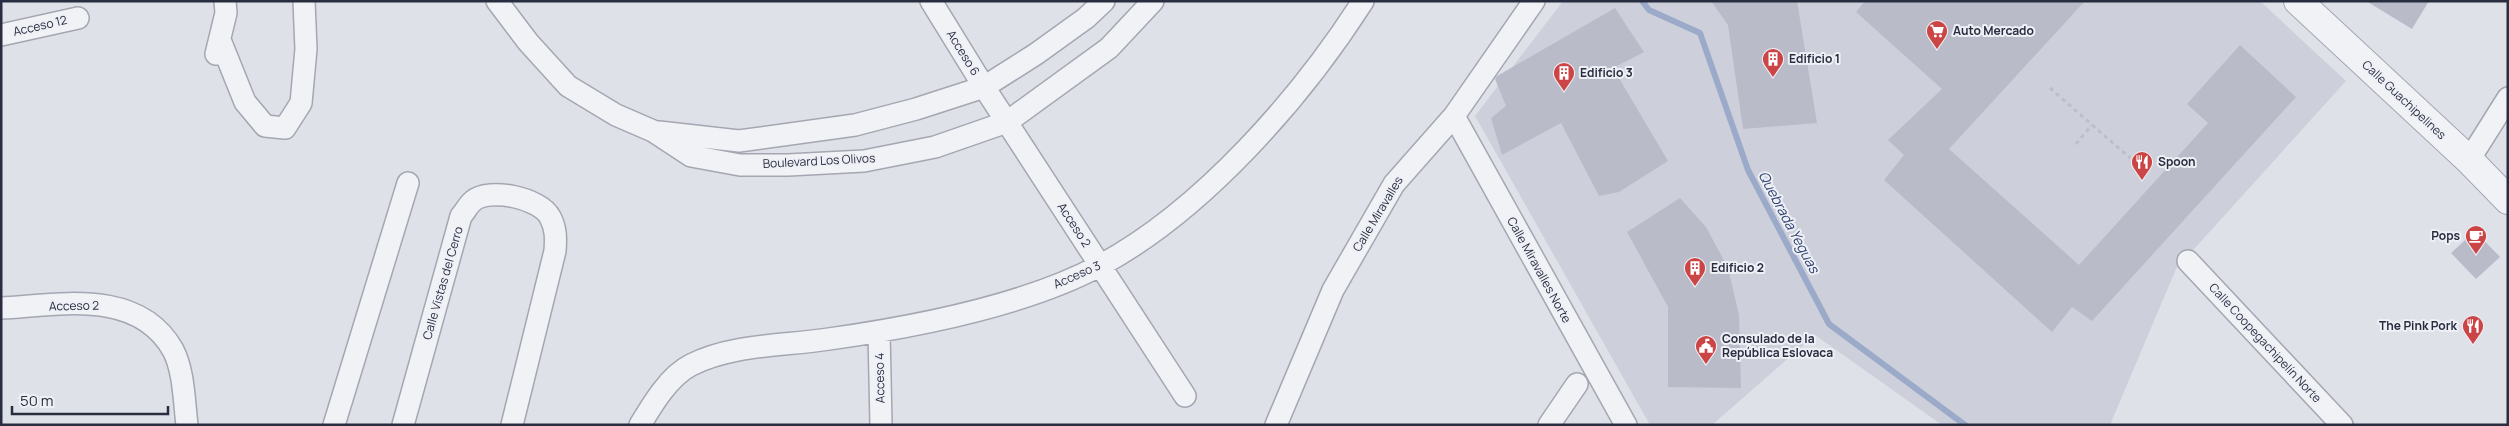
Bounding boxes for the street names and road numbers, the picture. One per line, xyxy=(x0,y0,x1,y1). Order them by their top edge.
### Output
street label: Acceso 12 xyxy=(11,11,69,40)
street label: Acceso 6 xyxy=(943,27,984,79)
street label: Calle Guachipelines xyxy=(2359,56,2450,143)
street label: Boulevard Los Olivos xyxy=(762,149,876,172)
street label: Calle Miravalles xyxy=(1348,173,1407,255)
street label: Acceso 2 xyxy=(1054,199,1095,251)
street label: Calle Miravalles Norte xyxy=(1503,214,1576,326)
street label: Calle Vistas del Cerro xyxy=(418,224,467,341)
street label: Acceso 3 xyxy=(1051,257,1103,292)
street label: Calle Coopegachipelín Norte xyxy=(2205,279,2325,406)
street label: Acceso 2 xyxy=(49,297,99,314)
street label: Acceso 4 xyxy=(871,353,888,403)

